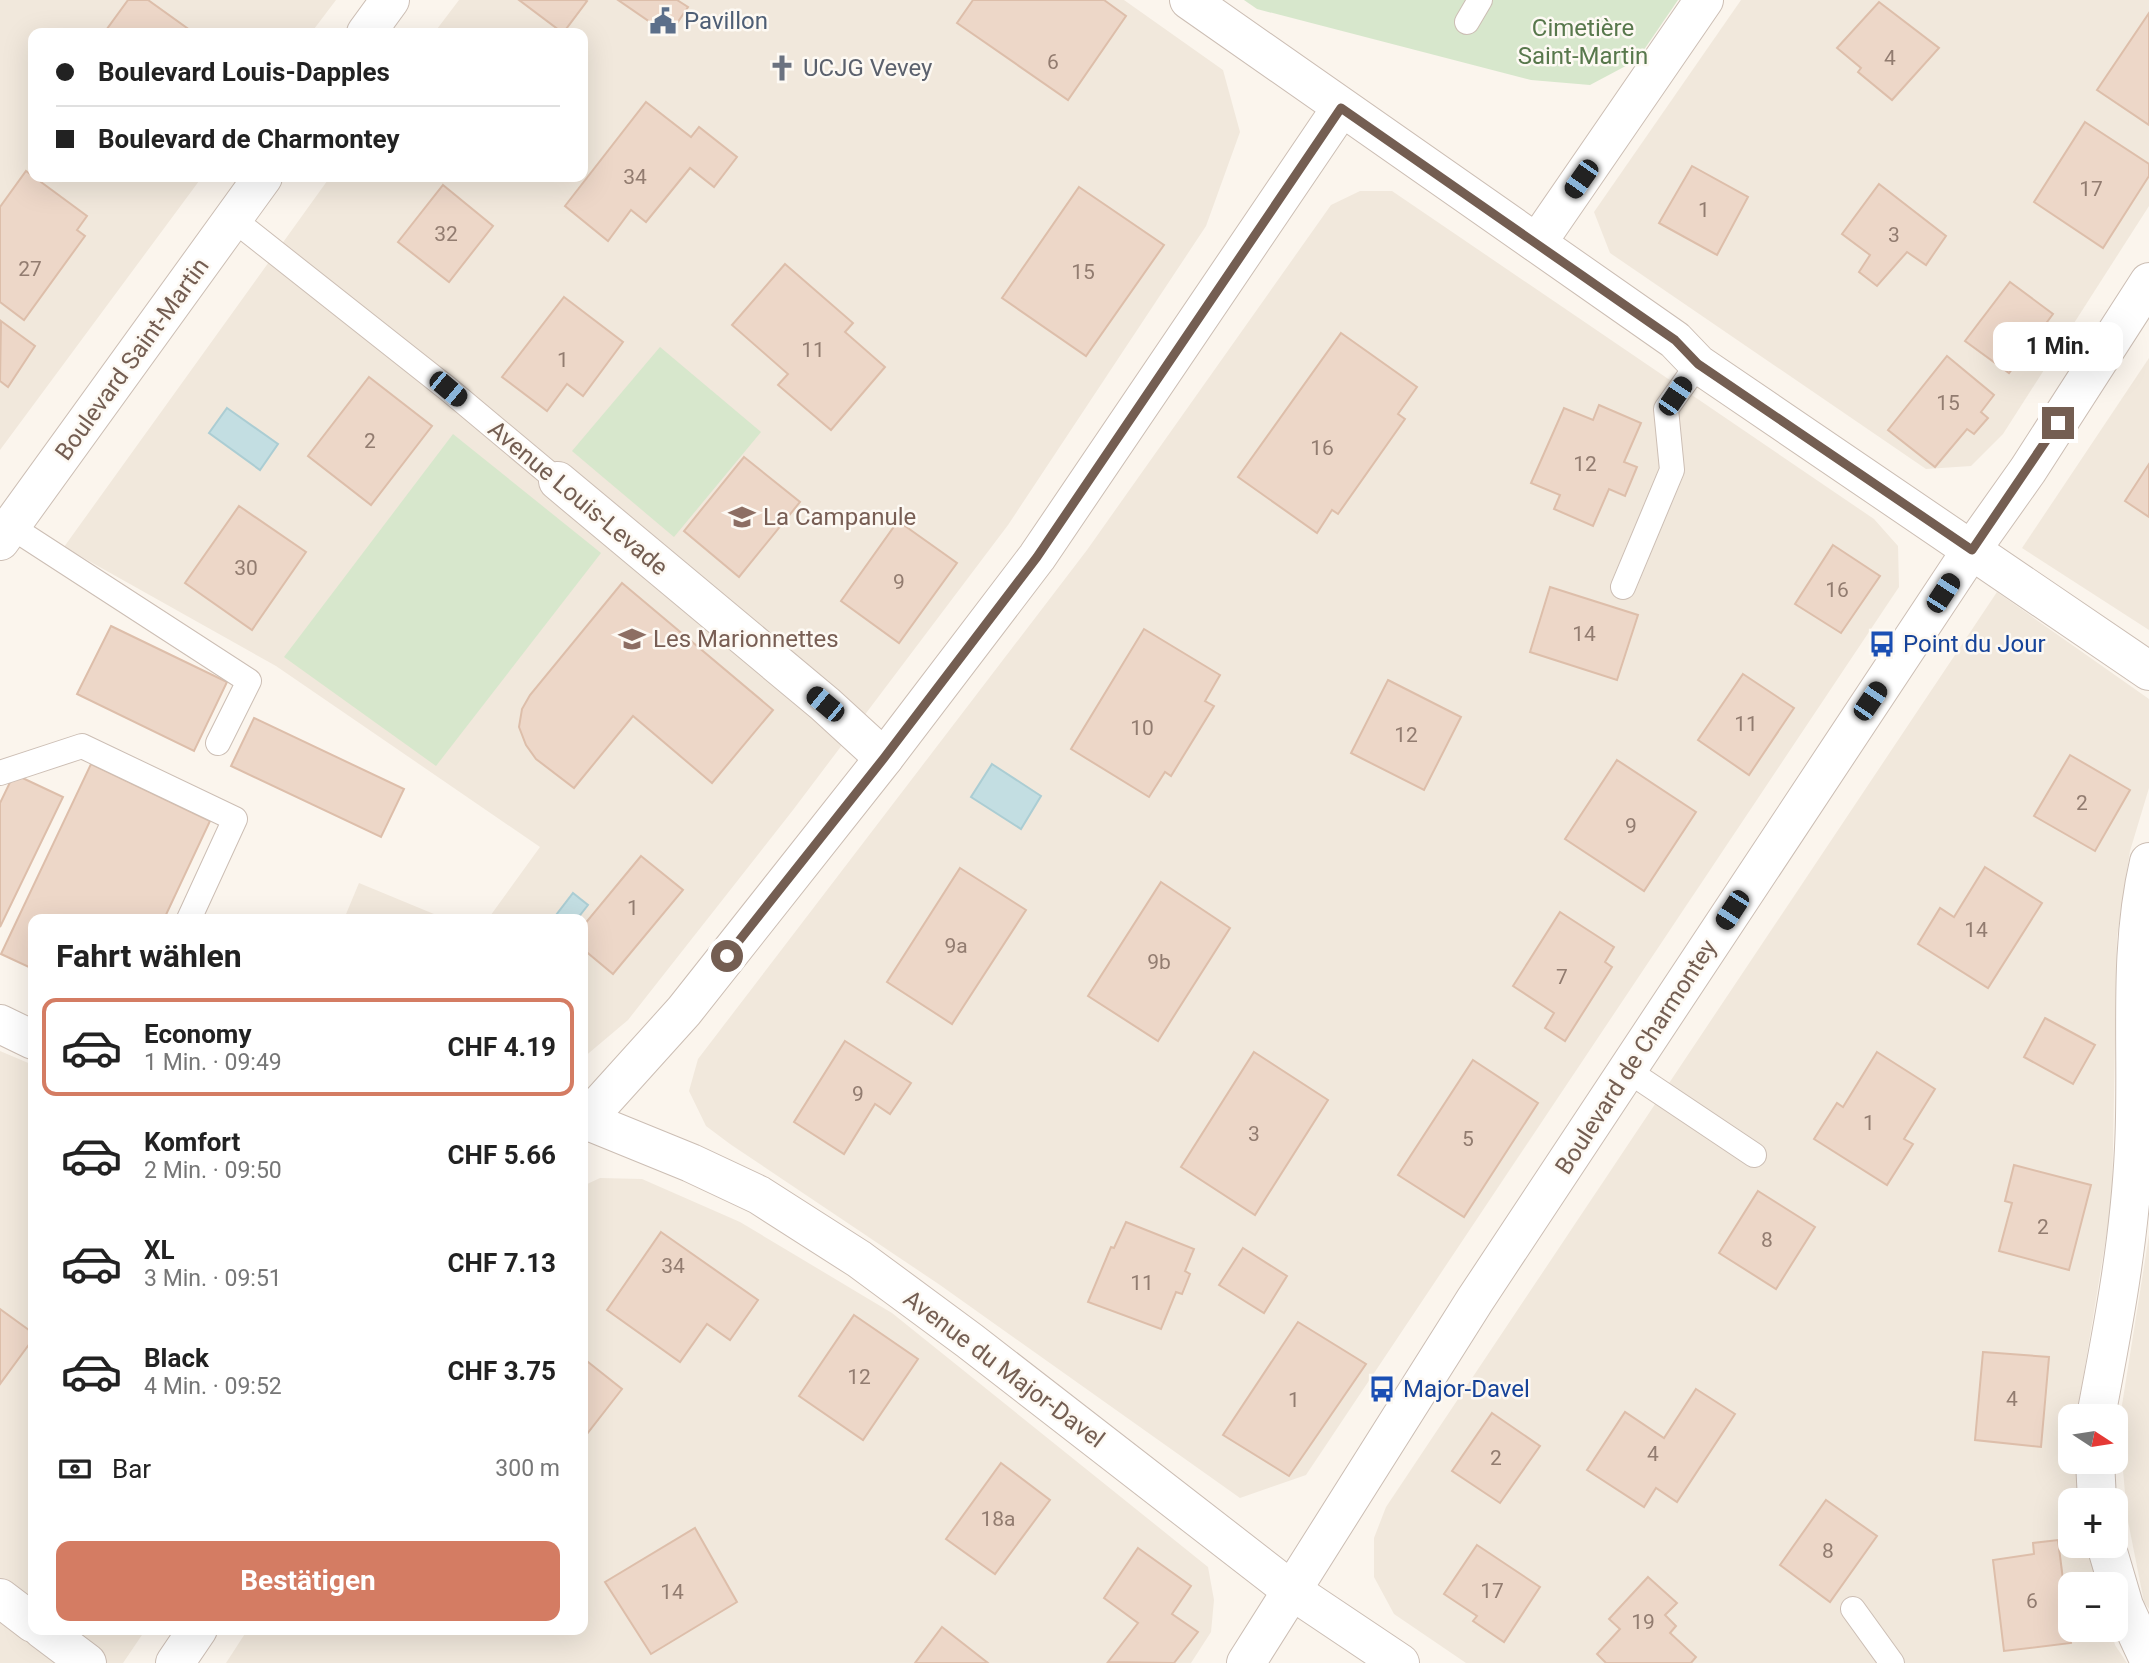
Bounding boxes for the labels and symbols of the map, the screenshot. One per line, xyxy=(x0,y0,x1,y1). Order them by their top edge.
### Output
public building icon: Pavillon xyxy=(648,6,678,36)
place label: Pavillon xyxy=(684,7,768,35)
park label: Cimetière Saint-Martin xyxy=(1518,14,1648,70)
house number: 4 xyxy=(1884,46,1896,70)
house number: 6 xyxy=(1047,50,1059,74)
church icon: UCJG Vevey xyxy=(767,53,797,83)
place label: UCJG Vevey xyxy=(803,54,933,82)
car xyxy=(1561,156,1602,202)
house number: 34 xyxy=(623,165,647,189)
house number: 17 xyxy=(2079,177,2103,201)
house number: 1 xyxy=(1698,198,1710,222)
house number: 32 xyxy=(434,222,458,246)
house number: 3 xyxy=(1888,223,1900,247)
street label: Boulevard Saint-Martin xyxy=(49,253,215,465)
house number: 27 xyxy=(18,257,42,281)
house number: 15 xyxy=(1071,260,1095,284)
callout: 1 Min. xyxy=(1993,322,2123,370)
house number: 11 xyxy=(801,338,825,362)
house number: 1 xyxy=(557,348,569,372)
car xyxy=(426,367,471,411)
car xyxy=(1655,373,1696,419)
house number: 15 xyxy=(1936,391,1960,415)
route end xyxy=(2042,407,2074,439)
street label: Avenue Louis-Levade xyxy=(483,415,673,581)
house number: 2 xyxy=(364,429,376,453)
house number: 16 xyxy=(1310,436,1334,460)
house number: 12 xyxy=(1573,452,1597,476)
school or university icon: La Campanule xyxy=(727,502,757,532)
place label: La Campanule xyxy=(763,503,916,531)
house number: 30 xyxy=(234,556,258,580)
house number: 9 xyxy=(893,570,905,594)
car xyxy=(1923,570,1964,616)
house number: 16 xyxy=(1825,578,1849,602)
house number: 14 xyxy=(1572,622,1596,646)
school or university icon: Les Marionnettes xyxy=(617,624,647,654)
place label: Les Marionnettes xyxy=(653,625,839,653)
bus stop icon: Point du Jour xyxy=(1867,629,1897,659)
place label: Point du Jour xyxy=(1903,630,2046,658)
car xyxy=(1850,678,1891,724)
car xyxy=(803,682,848,726)
house number: 11 xyxy=(1734,712,1758,736)
house number: 10 xyxy=(1130,716,1154,740)
house number: 12 xyxy=(1394,723,1418,747)
house number: 2 xyxy=(2076,791,2088,815)
house number: 9 xyxy=(1625,814,1637,838)
car xyxy=(1712,887,1753,933)
house number: 1 xyxy=(627,896,639,920)
house number: 14 xyxy=(1964,918,1988,942)
house number: 9a xyxy=(944,934,968,958)
street label: Boulevard de Charmontey xyxy=(1550,934,1723,1180)
route start xyxy=(711,940,743,972)
house number: 9b xyxy=(1147,950,1171,974)
house number: 7 xyxy=(1556,965,1568,989)
house number: 9 xyxy=(852,1082,864,1106)
house number: 1 xyxy=(1863,1111,1875,1135)
house number: 3 xyxy=(1248,1122,1260,1146)
house number: 5 xyxy=(1462,1127,1474,1151)
house number: 2 xyxy=(2037,1215,2049,1239)
house number: 8 xyxy=(1761,1228,1773,1252)
house number: 34 xyxy=(661,1254,685,1278)
house number: 11 xyxy=(1130,1271,1154,1295)
street label: Avenue du Major-Davel xyxy=(898,1284,1110,1454)
house number: 12 xyxy=(847,1365,871,1389)
bus stop icon: Major-Davel xyxy=(1367,1374,1397,1404)
place label: Major-Davel xyxy=(1403,1375,1530,1403)
house number: 4 xyxy=(2006,1387,2018,1411)
house number: 1 xyxy=(1288,1388,1300,1412)
north arrow xyxy=(2058,1404,2128,1474)
house number: 4 xyxy=(1647,1442,1659,1466)
house number: 2 xyxy=(1490,1446,1502,1470)
house number: 18a xyxy=(980,1507,1016,1531)
house number: 8 xyxy=(1822,1539,1834,1563)
house number: 17 xyxy=(1480,1579,1504,1603)
house number: 14 xyxy=(660,1580,684,1604)
house number: 6 xyxy=(2026,1589,2038,1613)
house number: 19 xyxy=(1631,1610,1655,1634)

